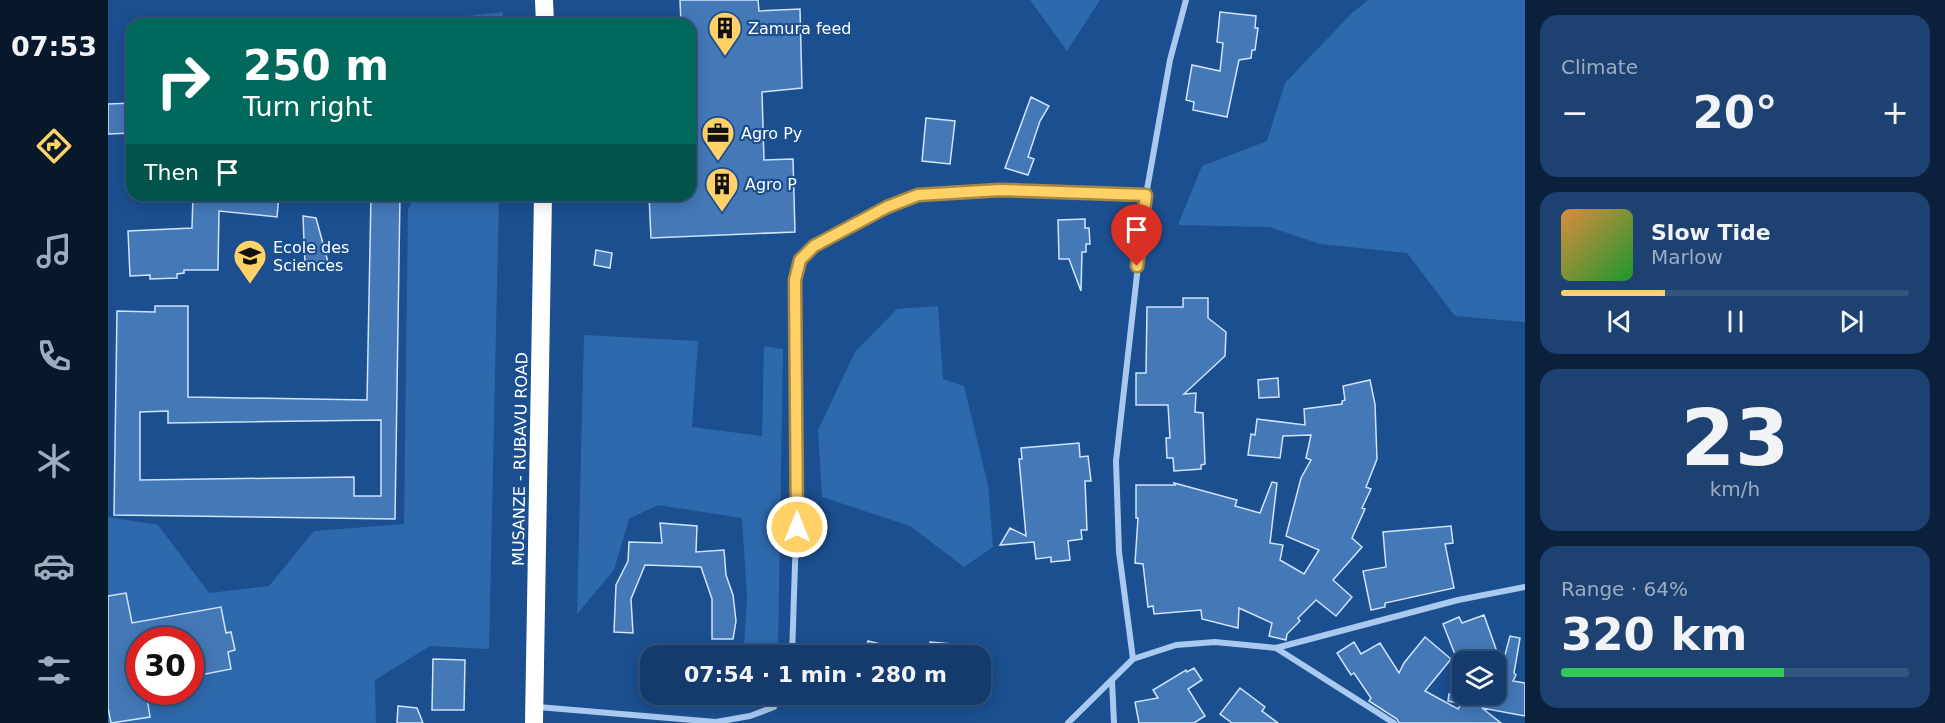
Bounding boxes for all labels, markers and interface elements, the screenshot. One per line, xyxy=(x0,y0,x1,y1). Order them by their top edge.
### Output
building icon: Zamura feed xyxy=(707,10,743,57)
place label: Zamura feed xyxy=(748,19,851,38)
text: 07:53 xyxy=(11,31,97,62)
text: 250 m xyxy=(243,41,389,90)
icon: right xyxy=(144,42,222,120)
text: Climate xyxy=(1561,55,1638,79)
text: 20° xyxy=(1692,86,1778,139)
text: Turn right xyxy=(243,91,372,122)
text: − xyxy=(1561,93,1589,132)
text: + xyxy=(1881,93,1909,132)
office icon: Agro Py xyxy=(700,115,736,162)
place label: Agro Py xyxy=(741,124,802,143)
icon: directions xyxy=(33,125,75,167)
icon: arrive xyxy=(211,156,244,189)
text: Then xyxy=(144,160,199,185)
building icon: Agro P xyxy=(704,166,740,213)
place label: Agro P xyxy=(745,175,797,194)
pin xyxy=(1111,204,1162,266)
icon: arrive xyxy=(1120,213,1153,246)
text: Slow Tide xyxy=(1651,220,1771,245)
icon: music xyxy=(33,230,75,272)
school or university icon: Ecole des Sciences xyxy=(232,238,268,285)
place label: Ecole des Sciences xyxy=(273,238,349,275)
text: Marlow xyxy=(1651,245,1723,269)
icon: previous xyxy=(1603,305,1636,338)
icon: pause xyxy=(1719,305,1752,338)
icon: next xyxy=(1835,305,1868,338)
icon: phone xyxy=(33,335,75,377)
street label: MUSANZE - RUBAVU ROAD xyxy=(509,352,531,566)
text: 23 xyxy=(1681,393,1789,483)
icon: climate xyxy=(33,440,75,482)
text: km/h xyxy=(1710,477,1760,501)
position arrow xyxy=(765,495,829,559)
icon: car xyxy=(33,545,75,587)
text: Range · 64% xyxy=(1561,577,1688,601)
text: 320 km xyxy=(1561,608,1747,661)
speed limit sign: 30 xyxy=(126,627,204,705)
icon: filters xyxy=(33,649,75,691)
map controls xyxy=(1452,651,1506,705)
button: layers xyxy=(1452,651,1506,705)
text: 07:54 · 1 min · 280 m xyxy=(684,662,947,687)

